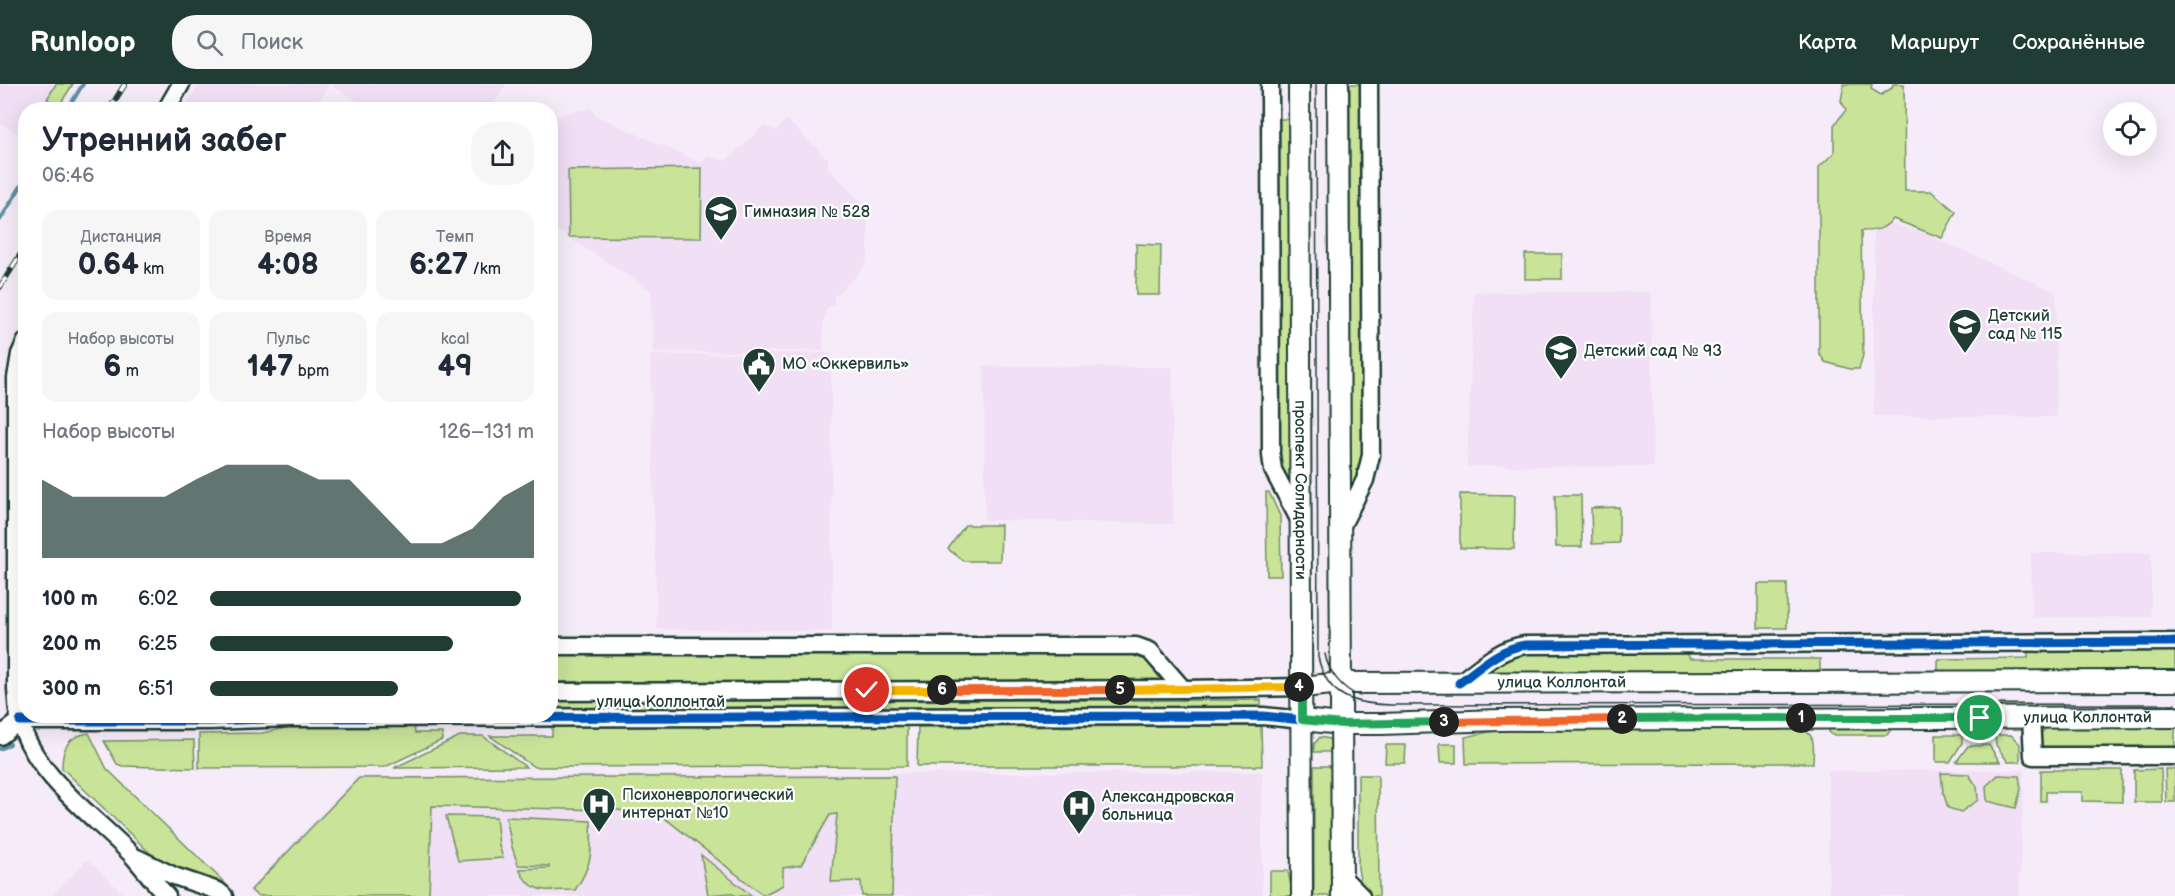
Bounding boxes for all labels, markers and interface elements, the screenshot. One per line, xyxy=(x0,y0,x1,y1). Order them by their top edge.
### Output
search box xyxy=(172,15,592,69)
text: Runloop xyxy=(30,26,136,59)
icon: search xyxy=(193,26,226,59)
text: Поиск xyxy=(241,29,303,56)
text: Карта xyxy=(1798,30,1857,55)
text: Маршрут xyxy=(1890,30,1979,55)
text: Сохранённые xyxy=(2012,30,2145,55)
map controls xyxy=(2103,102,2157,156)
button: locate xyxy=(2103,102,2157,156)
text: Утренний забег xyxy=(42,121,287,161)
button: share xyxy=(471,122,534,185)
text: 06:46 xyxy=(42,164,94,188)
school or university icon: Гимназия № 528 xyxy=(703,194,739,241)
place label: Гимназия № 528 xyxy=(744,203,870,222)
text: Дистанция xyxy=(81,228,161,247)
text: Время xyxy=(264,228,312,247)
text: Темп xyxy=(436,228,474,247)
text: 0.64 xyxy=(78,247,139,283)
text: 4:08 xyxy=(257,247,319,283)
text: 6:27 xyxy=(409,247,468,283)
text: km xyxy=(139,260,164,279)
text: /km xyxy=(468,260,501,279)
school or university icon: Детский сад № 115 xyxy=(1947,307,1983,354)
place label: Детский сад № 115 xyxy=(1988,307,2062,344)
text: Набор высоты xyxy=(68,330,174,349)
text: Пульс xyxy=(266,330,310,349)
text: kcal xyxy=(441,330,469,349)
school or university icon: Детский сад № 93 xyxy=(1543,333,1579,380)
place label: Детский сад № 93 xyxy=(1584,342,1722,361)
public building icon: МО «Оккервиль» xyxy=(741,346,777,393)
text: 6 xyxy=(103,349,121,385)
text: 147 xyxy=(247,349,294,385)
text: 49 xyxy=(437,349,473,385)
place label: МО «Оккервиль» xyxy=(782,355,909,374)
text: m xyxy=(121,362,139,381)
text: bpm xyxy=(294,362,329,381)
street label: проспект Солидарности xyxy=(1291,400,1310,580)
text: Набор высоты xyxy=(42,420,175,444)
text: 126–131 m xyxy=(439,420,534,444)
text: 100 m xyxy=(42,587,98,611)
text: 6:02 xyxy=(138,587,178,611)
text: 200 m xyxy=(42,632,101,656)
text: 6:25 xyxy=(138,632,178,656)
pin xyxy=(841,664,892,715)
pin: 4 xyxy=(1284,672,1314,702)
icon: check xyxy=(850,673,883,706)
street label: улица Коллонтай xyxy=(1498,673,1626,692)
pin: 6 xyxy=(927,675,957,705)
pin: 5 xyxy=(1105,675,1135,705)
text: 300 m xyxy=(42,677,101,701)
text: 6:51 xyxy=(138,677,173,701)
text: 4 xyxy=(1294,677,1304,696)
text: 6 xyxy=(937,680,947,699)
text: 5 xyxy=(1115,680,1125,699)
pin xyxy=(1954,692,2005,743)
street label: улица Коллонтай xyxy=(597,693,725,712)
icon: arrive xyxy=(1963,701,1996,734)
pin: 1 xyxy=(1786,703,1816,733)
pin: 2 xyxy=(1607,704,1637,734)
pin: 3 xyxy=(1429,707,1459,737)
text: 1 xyxy=(1798,708,1804,727)
street label: улица Коллонтай xyxy=(2023,708,2152,727)
text: 2 xyxy=(1617,709,1627,728)
text: 3 xyxy=(1439,712,1449,731)
hospital icon: Психоневрологический интернат №10 xyxy=(581,786,617,833)
place label: Психоневрологический интернат №10 xyxy=(622,786,794,823)
hospital icon: Александровская больница xyxy=(1061,788,1097,835)
place label: Александровская больница xyxy=(1101,788,1234,825)

